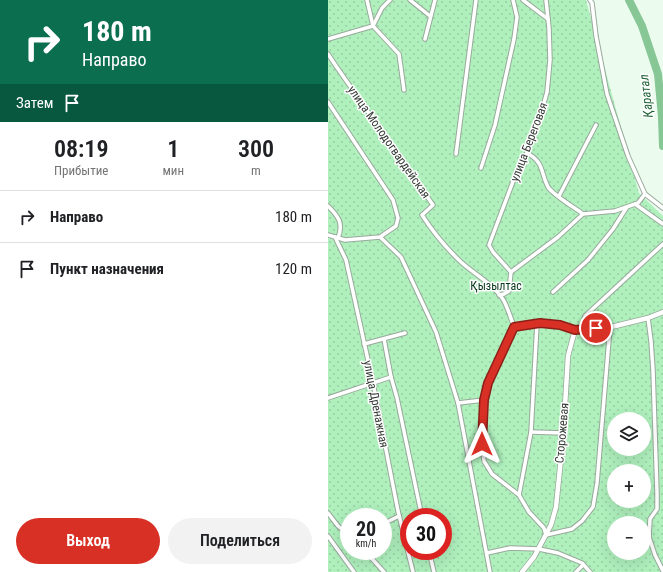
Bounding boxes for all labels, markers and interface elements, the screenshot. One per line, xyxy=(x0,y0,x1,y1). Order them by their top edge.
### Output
text: 180 m xyxy=(82,15,152,48)
icon: right xyxy=(16,16,68,68)
text: Направо xyxy=(82,49,147,70)
water label: Қаратал xyxy=(636,73,656,119)
street label: улица Молодогвардейская xyxy=(345,83,433,201)
icon: arrive xyxy=(61,92,83,114)
text: Затем xyxy=(16,94,53,112)
street label: улица Береговая xyxy=(508,101,550,183)
text: 08:19 xyxy=(54,135,109,163)
text: 1 xyxy=(167,135,179,163)
text: 300 xyxy=(238,135,274,163)
text: Прибытие xyxy=(54,163,108,178)
text: мин xyxy=(162,163,184,178)
text: m xyxy=(251,163,261,178)
icon: right xyxy=(16,206,38,228)
text: Направо xyxy=(50,208,103,226)
text: 180 m xyxy=(275,208,312,226)
icon: arrive xyxy=(16,258,38,280)
text: Пункт назначения xyxy=(50,260,164,278)
text: 120 m xyxy=(275,260,312,278)
park label: Қызылтас xyxy=(470,279,522,293)
pin xyxy=(579,311,613,345)
icon: arrive xyxy=(585,317,607,339)
street label: улица Дренажная xyxy=(361,359,391,449)
street label: Сторожевая xyxy=(552,402,572,464)
map controls xyxy=(607,412,651,560)
button: layers xyxy=(607,412,651,456)
position arrow xyxy=(461,423,503,465)
button: + xyxy=(607,464,651,508)
speed limit sign: 30 xyxy=(400,508,452,560)
button: − xyxy=(607,516,651,560)
text: 20 xyxy=(356,517,376,541)
button: Выход xyxy=(16,518,160,564)
button: Поделиться xyxy=(168,518,312,564)
text: km/h xyxy=(356,538,376,549)

